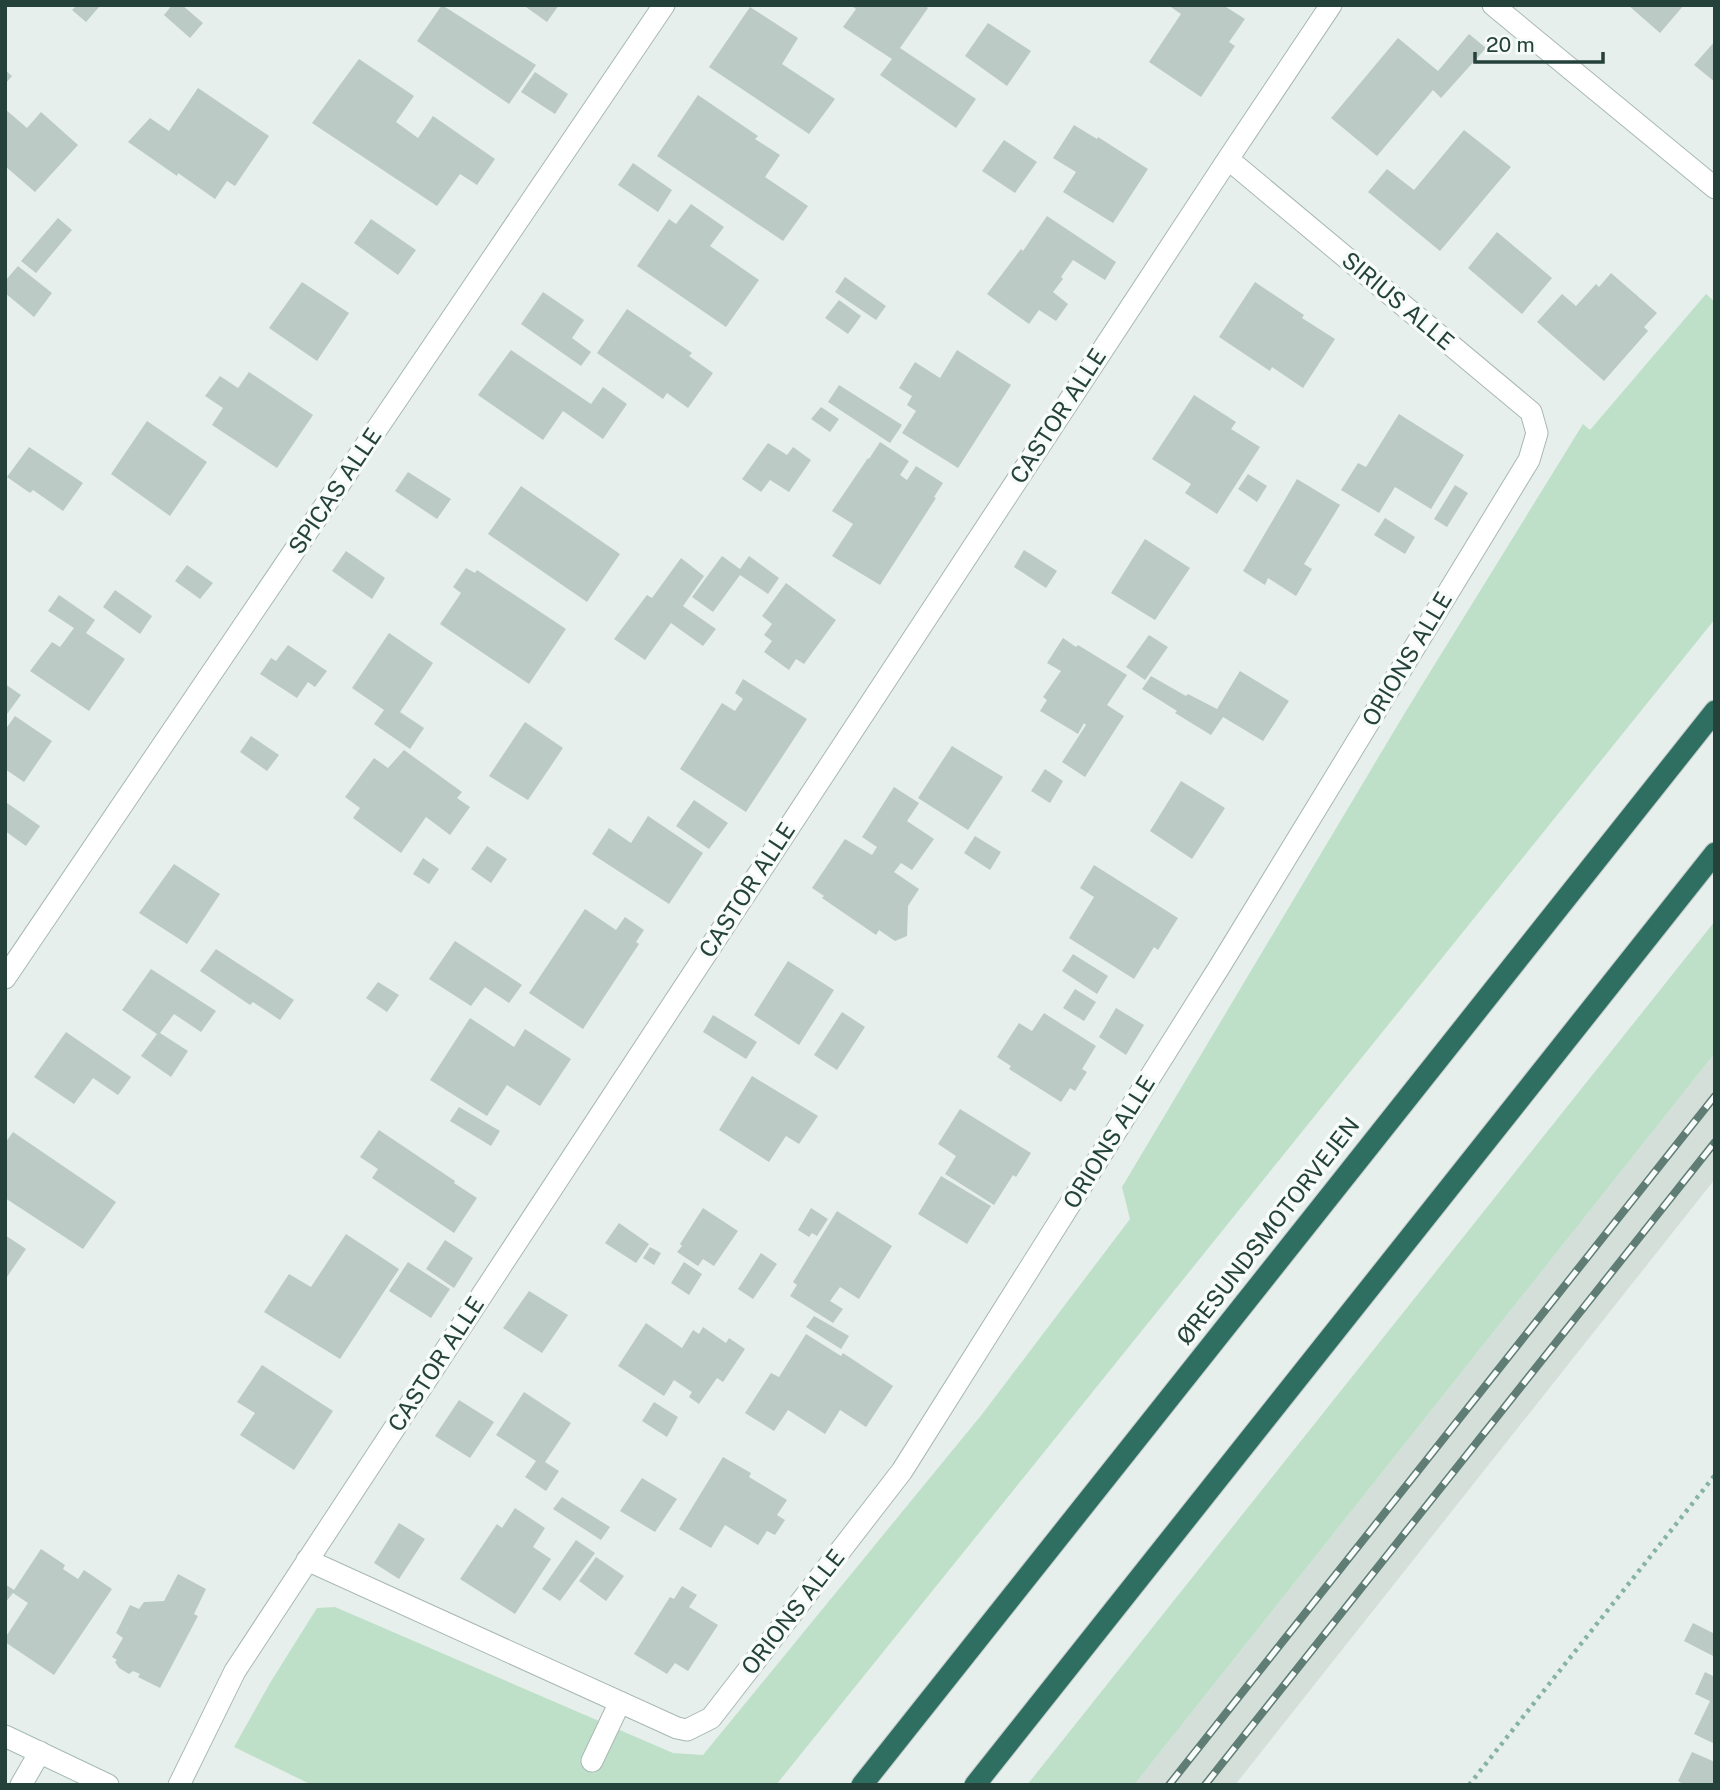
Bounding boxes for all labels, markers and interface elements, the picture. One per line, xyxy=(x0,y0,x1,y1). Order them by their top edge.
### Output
scale bar xyxy=(1475,21,1603,65)
text: 20 m xyxy=(1486,32,1535,57)
street label: SIRIUS ALLE xyxy=(1337,246,1460,355)
street label: CASTOR ALLE xyxy=(1004,343,1111,488)
street label: SPICAS ALLE xyxy=(283,423,387,559)
street label: ORIONS ALLE xyxy=(1356,587,1457,731)
street label: CASTOR ALLE xyxy=(693,817,800,962)
street label: ORIONS ALLE xyxy=(1057,1070,1160,1213)
street label: ØRESUNDSMOTORVEJEN xyxy=(1171,1112,1365,1350)
street label: CASTOR ALLE xyxy=(382,1291,489,1436)
street label: ORIONS ALLE xyxy=(735,1544,850,1680)

